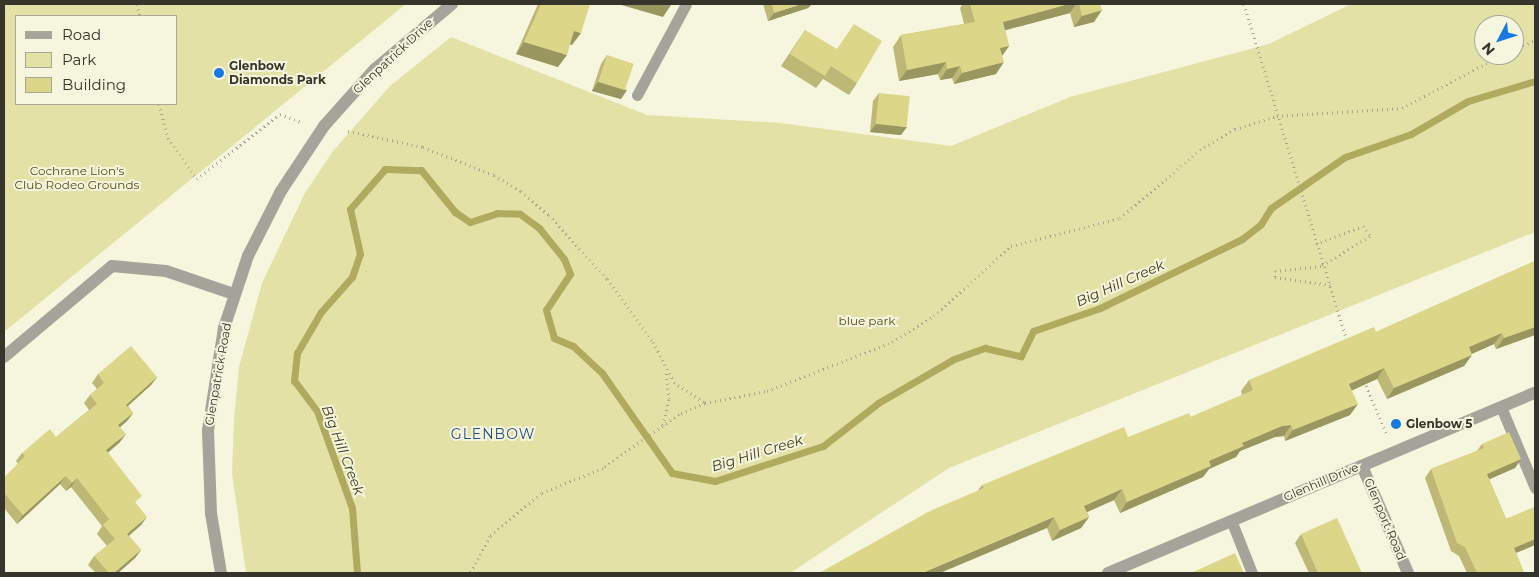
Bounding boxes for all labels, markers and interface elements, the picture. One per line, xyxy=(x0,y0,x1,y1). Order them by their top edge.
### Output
legend xyxy=(15,15,178,105)
street label: Glenpatrick Drive xyxy=(350,15,436,97)
north arrow xyxy=(1474,15,1524,65)
text: Road xyxy=(62,25,101,44)
text: N xyxy=(1478,39,1499,59)
text: Park xyxy=(62,50,96,69)
place label: Glenbow Diamonds Park xyxy=(229,59,326,87)
marker: Glenbow Diamonds Park xyxy=(213,67,225,79)
text: Building xyxy=(62,75,126,94)
park label: Cochrane Lion's Club Rodeo Grounds xyxy=(15,164,139,192)
water label: Big Hill Creek xyxy=(1073,256,1167,310)
park label: blue park xyxy=(839,314,895,328)
street label: Glenpatrick Road xyxy=(202,321,234,427)
water label: Big Hill Creek xyxy=(318,403,368,497)
place label: Glenbow 5 xyxy=(1406,417,1472,431)
marker: Glenbow 5 xyxy=(1390,418,1402,430)
district label: GLENBOW xyxy=(450,426,536,442)
water label: Big Hill Creek xyxy=(709,431,805,475)
street label: Glenhill Drive xyxy=(1281,460,1361,504)
street label: Glenport Road xyxy=(1361,476,1409,562)

